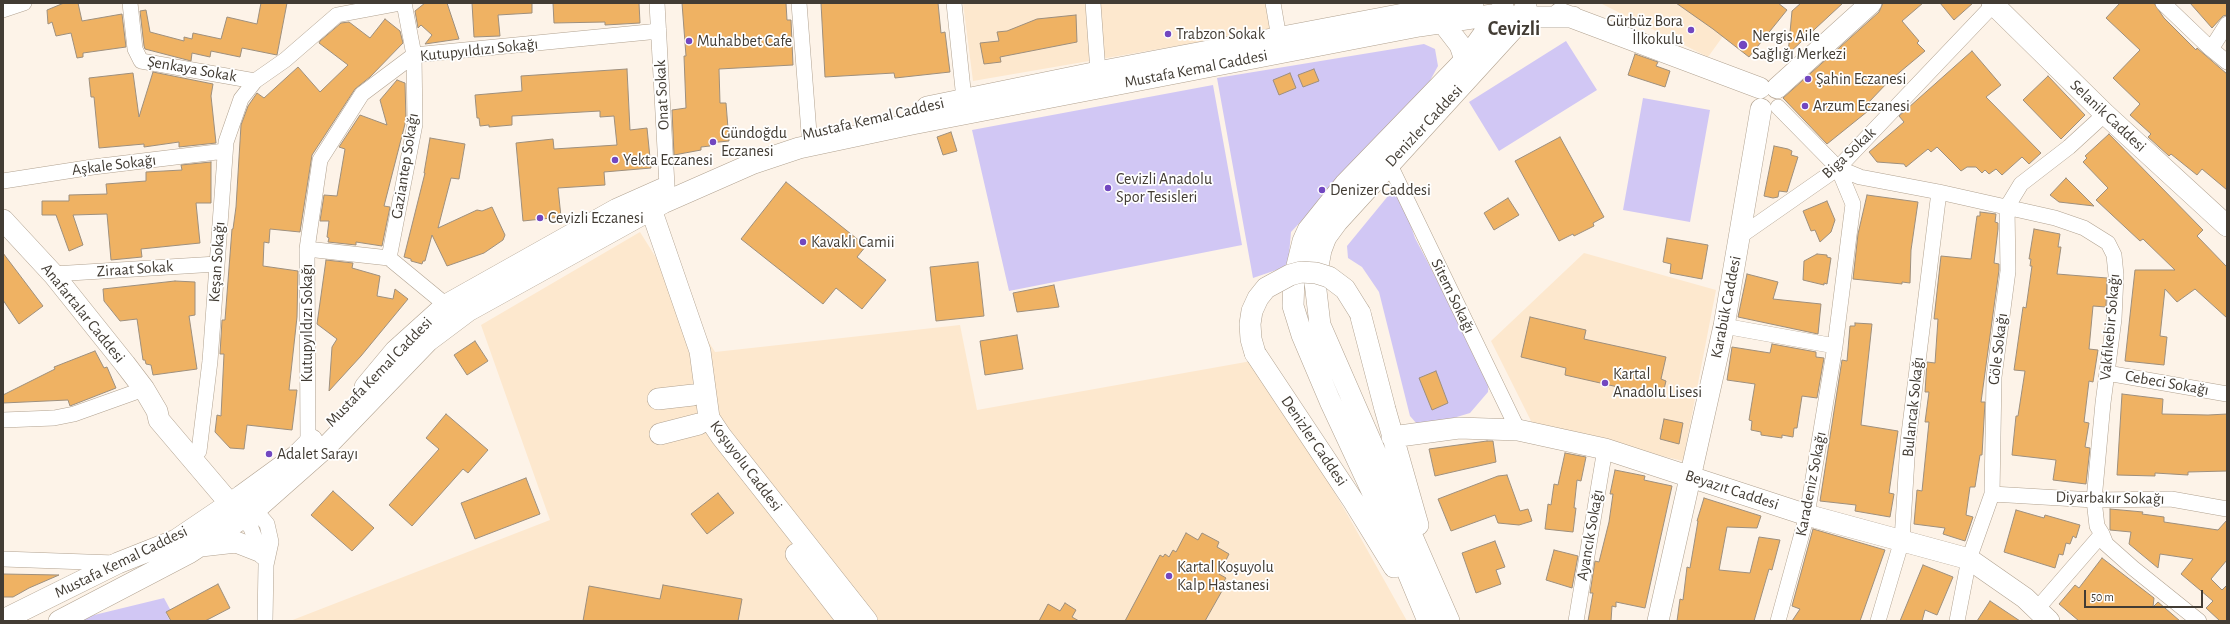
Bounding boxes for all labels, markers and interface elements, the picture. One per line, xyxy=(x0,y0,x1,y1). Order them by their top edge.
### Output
place label: Gürbüz Bora İlkokulu xyxy=(1606,11,1683,49)
district label: Cevizli xyxy=(1488,17,1540,41)
place label: Trabzon Sokak xyxy=(1176,24,1265,44)
marker: Gürbüz Bora İlkokulu xyxy=(1686,25,1696,35)
place label: Nergis Aile Sağlığı Merkezi xyxy=(1752,26,1846,64)
marker: Trabzon Sokak xyxy=(1163,29,1173,39)
place label: Muhabbet Cafe xyxy=(697,31,792,51)
street label: Kutupyıldızı Sokağı xyxy=(419,34,539,66)
marker: Muhabbet Cafe xyxy=(684,36,694,46)
marker: Nergis Aile Sağlığı Merkezi xyxy=(1737,39,1749,51)
street label: Mustafa Kemal Caddesi xyxy=(1123,46,1269,92)
street label: Şenkaya Sokak xyxy=(146,52,238,86)
street label: Onat Sokak xyxy=(651,59,673,131)
place label: Şahin Eczanesi xyxy=(1816,69,1906,89)
marker: Şahin Eczanesi xyxy=(1803,74,1813,84)
street label: Selanik Caddesi xyxy=(2066,76,2150,156)
street label: Denizler Caddesi xyxy=(1381,81,1467,171)
street label: Mustafa Kemal Caddesi xyxy=(800,93,946,145)
place label: Arzum Eczanesi xyxy=(1813,96,1910,116)
marker: Arzum Eczanesi xyxy=(1800,101,1810,111)
street label: Gaziantep Sokağı xyxy=(387,112,423,220)
place label: Gündoğdu Eczanesi xyxy=(721,123,787,161)
street label: Biga Sokak xyxy=(1818,123,1880,183)
marker: Gündoğdu Eczanesi xyxy=(708,137,718,147)
street label: Aşkale Sokağı xyxy=(71,150,157,180)
place label: Yekta Eczanesi xyxy=(623,150,713,170)
marker: Yekta Eczanesi xyxy=(610,155,620,165)
place label: Cevizli Anadolu Spor Tesisleri xyxy=(1116,169,1212,207)
place label: Denizer Caddesi xyxy=(1330,180,1431,200)
marker: Cevizli Anadolu Spor Tesisleri xyxy=(1103,183,1113,193)
marker: Denizer Caddesi xyxy=(1317,185,1327,195)
place label: Cevizli Eczanesi xyxy=(548,208,644,228)
marker: Cevizli Eczanesi xyxy=(535,213,545,223)
street label: Keşan Sokağı xyxy=(205,221,229,303)
place label: Kavaklı Camii xyxy=(811,232,895,252)
marker: Kavaklı Camii xyxy=(798,237,808,247)
street label: Karabük Caddesi xyxy=(1707,254,1745,360)
street label: Sitem Sokağı xyxy=(1427,256,1479,336)
street label: Ziraat Sokak xyxy=(96,257,174,281)
street label: Anafartalar Caddesi xyxy=(37,259,129,367)
street label: Kutupyıldızı Sokağı xyxy=(297,264,317,382)
street label: Vakfıkebir Sokağı xyxy=(2096,273,2124,381)
street label: Göle Sokağı xyxy=(1984,312,2012,386)
street label: Mustafa Kemal Caddesi xyxy=(322,313,436,431)
street label: Bulancak Sokağı xyxy=(1898,356,1928,458)
place label: Kartal Anadolu Lisesi xyxy=(1613,364,1702,402)
street label: Cebeci Sokağı xyxy=(2124,366,2210,400)
marker: Kartal Anadolu Lisesi xyxy=(1600,378,1610,388)
street label: Denizler Caddesi xyxy=(1277,392,1351,490)
street label: Koşuyolu Caddesi xyxy=(706,417,786,515)
street label: Karadeniz Sokağı xyxy=(1791,430,1831,538)
place label: Adalet Sarayı xyxy=(277,444,358,464)
marker: Adalet Sarayı xyxy=(264,449,274,459)
street label: Beyazıt Caddesi xyxy=(1683,466,1781,514)
street label: Diyarbakır Sokağı xyxy=(2055,487,2165,509)
street label: Ayancık Sokağı xyxy=(1573,488,1607,582)
street label: Mustafa Kemal Caddesi xyxy=(51,521,191,603)
place label: Kartal Koşuyolu Kalp Hastanesi xyxy=(1177,557,1274,595)
marker: Kartal Koşuyolu Kalp Hastanesi xyxy=(1164,571,1174,581)
scale bar xyxy=(2086,582,2205,608)
text: 50 m xyxy=(2091,591,2114,603)

